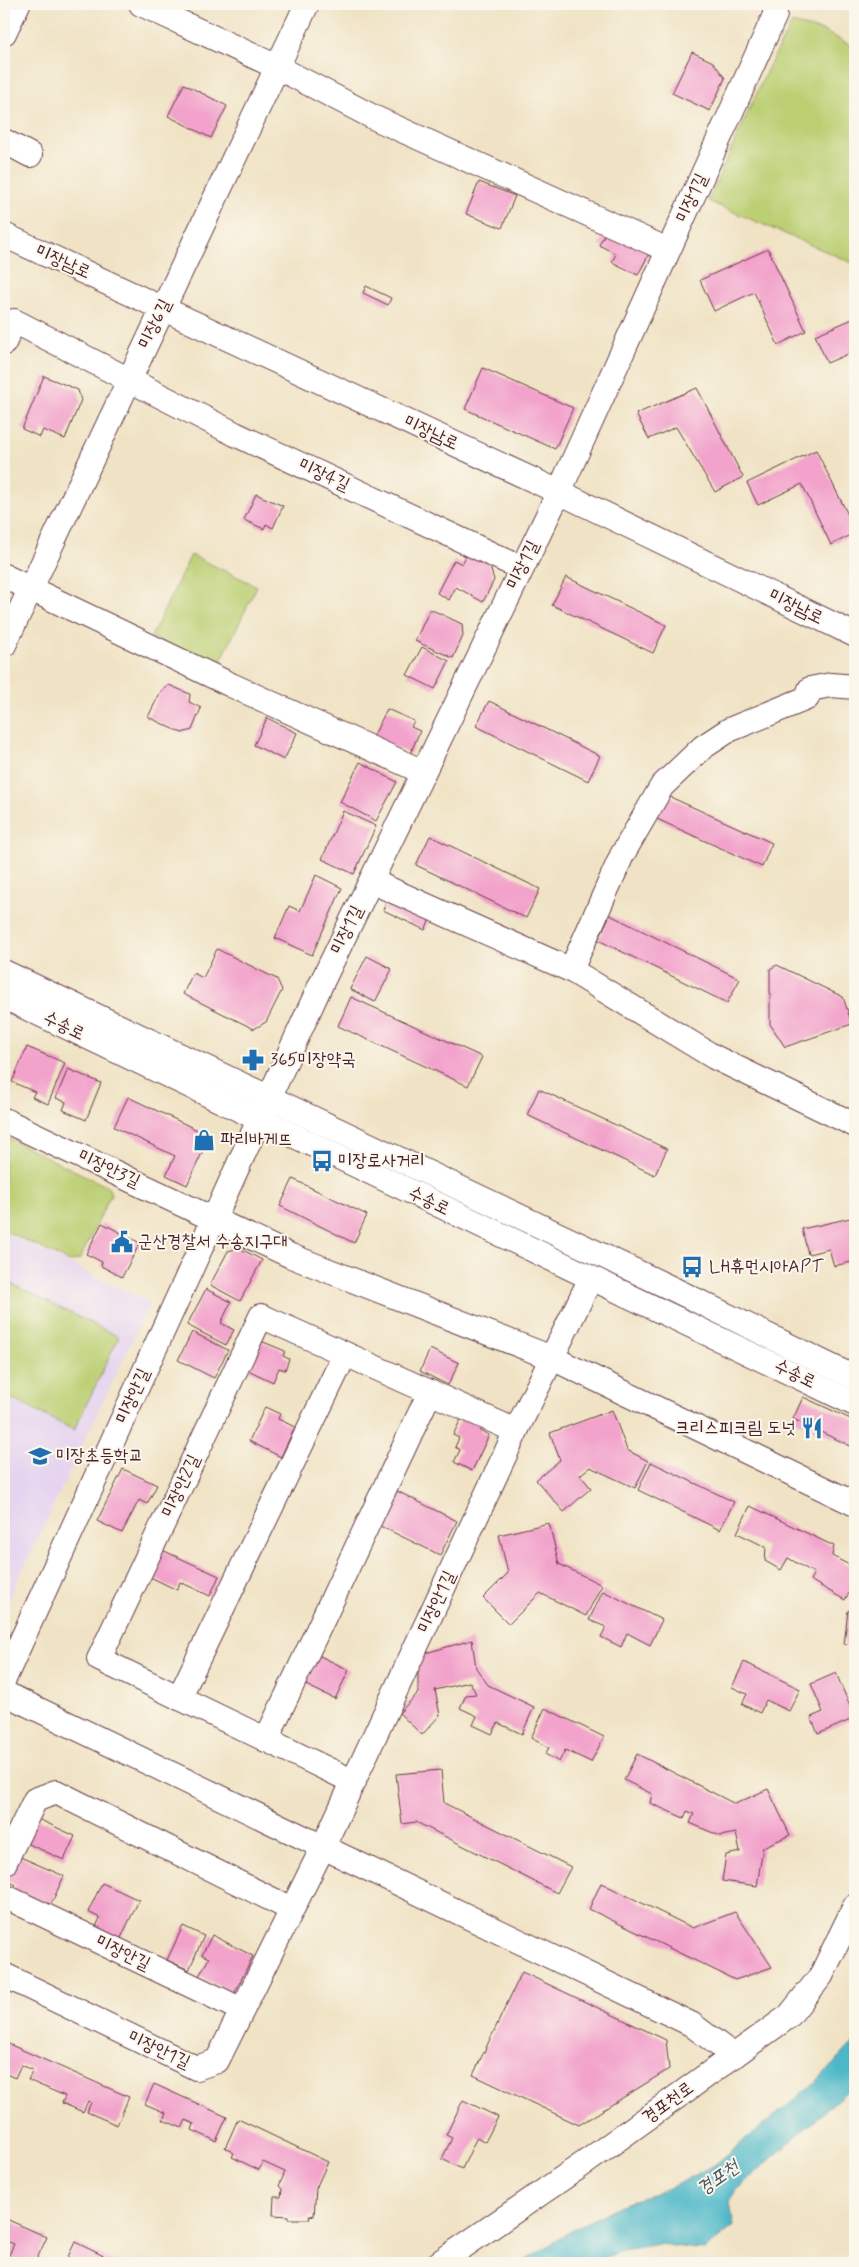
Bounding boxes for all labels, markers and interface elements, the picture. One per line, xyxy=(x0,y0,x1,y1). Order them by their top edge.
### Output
street label: 미장1길 xyxy=(670,169,714,226)
street label: 미장남로 xyxy=(32,239,94,285)
street label: 미장6길 xyxy=(133,295,178,353)
street label: 미장남로 xyxy=(400,410,462,456)
street label: 미장4길 xyxy=(294,453,354,497)
street label: 미장1길 xyxy=(501,536,545,593)
street label: 미장남로 xyxy=(765,584,827,630)
street label: 미장1길 xyxy=(325,901,369,958)
street label: 수송로 xyxy=(39,1006,89,1046)
pharmacy icon: 365미장약국 xyxy=(240,1047,266,1073)
place label: 365미장약국 xyxy=(270,1048,356,1072)
shop icon: 파리바게뜨 xyxy=(191,1127,217,1153)
place label: 파리바게뜨 xyxy=(220,1128,292,1152)
street label: 미장안3길 xyxy=(74,1144,144,1194)
bus stop icon: 미장로사거리 xyxy=(309,1148,335,1174)
place label: 미장로사거리 xyxy=(338,1149,425,1173)
street label: 수송로 xyxy=(404,1181,454,1221)
public building icon: 군산경찰서 수송지구대 xyxy=(109,1229,135,1255)
place label: 군산경찰서 수송지구대 xyxy=(138,1230,288,1254)
bus stop icon: LH휴먼시아APT xyxy=(679,1254,705,1280)
place label: LH휴먼시아APT xyxy=(709,1255,824,1279)
street label: 수송로 xyxy=(770,1354,820,1394)
street label: 미장안길 xyxy=(110,1364,156,1427)
restaurant icon: 크리스피크림 도넛 xyxy=(799,1415,825,1441)
place label: 크리스피크림 도넛 xyxy=(675,1416,796,1440)
school or university icon: 미장초등학교 xyxy=(27,1443,53,1469)
place label: 미장초등학교 xyxy=(56,1444,143,1468)
street label: 미장안2길 xyxy=(156,1450,206,1521)
street label: 미장안1길 xyxy=(412,1567,462,1637)
street label: 미장안길 xyxy=(92,1930,155,1977)
street label: 미장안1길 xyxy=(124,2025,194,2075)
street label: 경포천로 xyxy=(638,2076,698,2130)
water label: 경포천 xyxy=(692,2154,745,2201)

